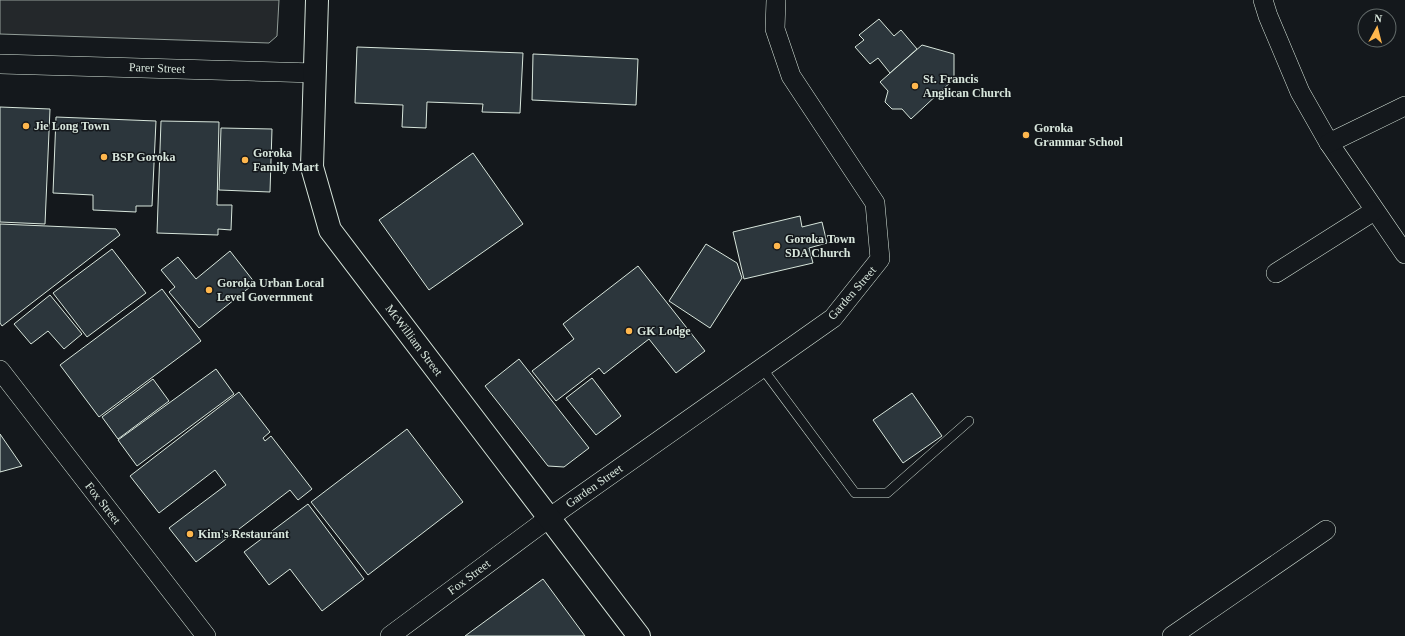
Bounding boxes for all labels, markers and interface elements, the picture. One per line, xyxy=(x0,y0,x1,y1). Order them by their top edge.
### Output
north arrow xyxy=(1357,8,1397,48)
text: N xyxy=(1374,12,1383,25)
street label: Parer Street xyxy=(129,60,186,76)
place label: St. Francis Anglican Church xyxy=(923,72,1011,100)
marker: St. Francis Anglican Church xyxy=(910,81,920,91)
place label: Jie Long Town xyxy=(34,119,110,133)
marker: Jie Long Town xyxy=(21,121,31,131)
place label: Goroka Grammar School xyxy=(1034,121,1123,149)
marker: Goroka Grammar School xyxy=(1021,130,1031,140)
place label: Goroka Family Mart xyxy=(253,146,319,174)
place label: BSP Goroka xyxy=(112,150,175,164)
marker: BSP Goroka xyxy=(99,152,109,162)
marker: Goroka Family Mart xyxy=(240,155,250,165)
place label: Goroka Town SDA Church xyxy=(785,232,855,260)
marker: Goroka Town SDA Church xyxy=(772,241,782,251)
street label: Garden Street xyxy=(825,263,879,323)
place label: Goroka Urban Local Level Government xyxy=(217,276,325,304)
marker: Goroka Urban Local Level Government xyxy=(204,285,214,295)
street label: McWilliam Street xyxy=(383,302,446,379)
place label: GK Lodge xyxy=(637,324,691,338)
marker: GK Lodge xyxy=(624,326,634,336)
street label: Garden Street xyxy=(563,461,626,511)
street label: Fox Street xyxy=(82,479,124,527)
place label: Kim's Restaurant xyxy=(198,527,289,541)
marker: Kim's Restaurant xyxy=(185,529,195,539)
street label: Fox Street xyxy=(445,556,494,598)

